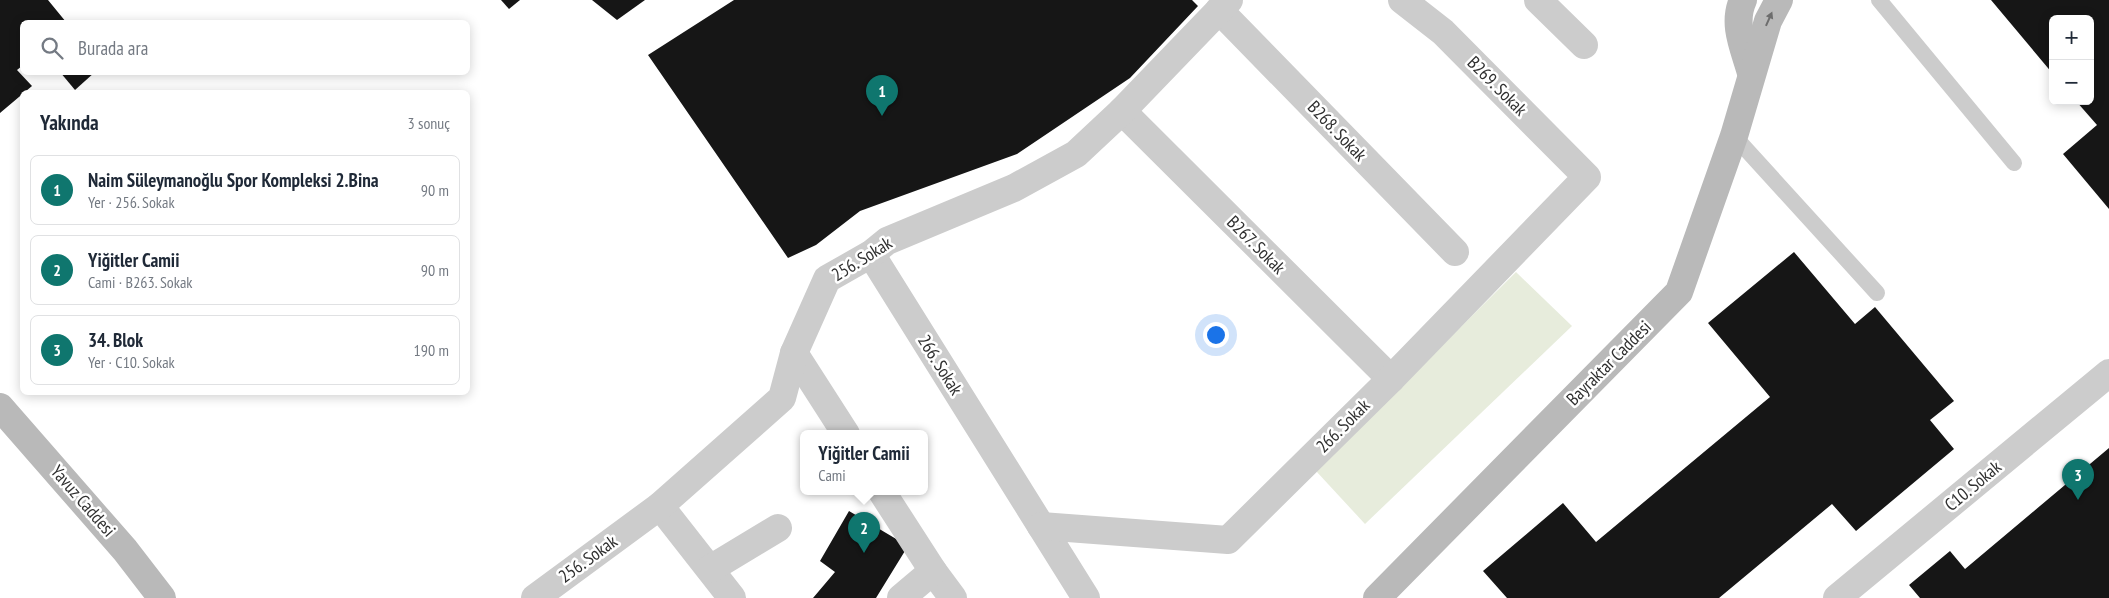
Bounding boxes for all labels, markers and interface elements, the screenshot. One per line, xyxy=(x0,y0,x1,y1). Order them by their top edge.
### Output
one-way arrow xyxy=(1766,12,1774,26)
map controls xyxy=(2049,15,2094,105)
button: + xyxy=(2049,15,2094,60)
search box xyxy=(20,20,470,75)
icon: search xyxy=(38,34,66,62)
text: Burada ara xyxy=(78,36,148,60)
street label: B269. Sokak xyxy=(1463,51,1532,120)
button: − xyxy=(2049,60,2094,105)
pin: 1 xyxy=(866,75,898,116)
street label: B268. Sokak xyxy=(1303,96,1372,166)
text: Yakında xyxy=(40,109,99,136)
text: 3 sonuç xyxy=(407,113,450,133)
text: Naim Süleymanoğlu Spor Kompleksi 2.Bina xyxy=(88,168,379,192)
text: 1 xyxy=(53,180,61,200)
text: 90 m xyxy=(421,180,449,200)
text: Yer · 256. Sokak xyxy=(88,192,175,212)
street label: B267. Sokak xyxy=(1222,210,1291,279)
street label: 256. Sokak xyxy=(827,231,896,286)
text: Yiğitler Camii xyxy=(88,248,179,272)
text: 2 xyxy=(53,260,61,280)
text: 90 m xyxy=(421,260,449,280)
text: Cami · B263. Sokak xyxy=(88,272,193,292)
street label: Bayraktar Caddesi xyxy=(1561,315,1656,410)
your location xyxy=(1203,322,1229,348)
text: 34. Blok xyxy=(88,328,143,352)
street label: 266. Sokak xyxy=(913,330,968,399)
text: 3 xyxy=(53,340,61,360)
text: 190 m xyxy=(414,340,449,360)
text: Yer · C10. Sokak xyxy=(88,352,175,372)
street label: 266. Sokak xyxy=(1311,394,1374,457)
popup xyxy=(800,430,928,495)
text: Yiğitler Camii xyxy=(818,441,910,465)
street label: C10. Sokak xyxy=(1940,455,2006,516)
pin: 3 xyxy=(2062,459,2094,500)
street label: Yavuz Caddesi xyxy=(46,460,121,541)
text: Cami xyxy=(818,465,846,485)
pin: 2 xyxy=(848,512,880,553)
street label: 256. Sokak xyxy=(554,530,621,588)

